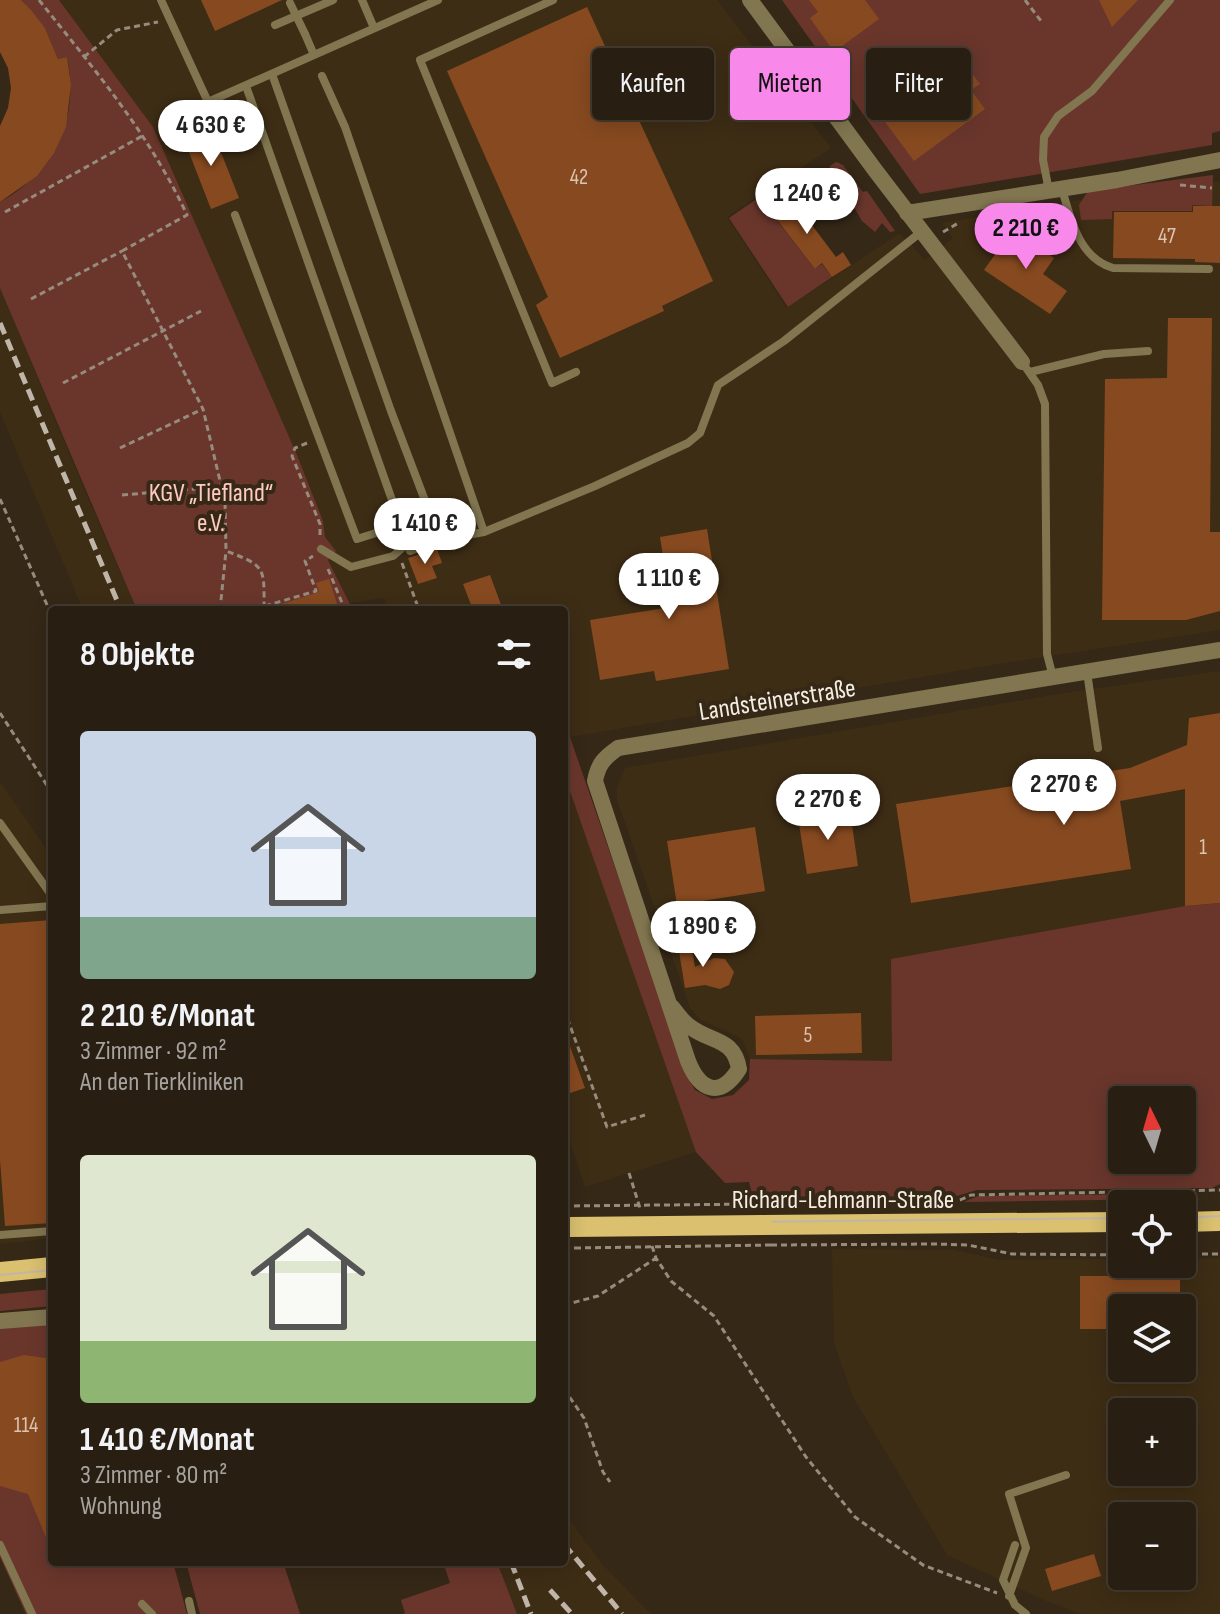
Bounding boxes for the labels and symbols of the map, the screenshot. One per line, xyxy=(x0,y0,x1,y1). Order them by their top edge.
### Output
pin: 4 630 € xyxy=(137,100,285,168)
house number: 42 xyxy=(570,164,588,191)
pin: 1 240 € xyxy=(733,168,881,236)
pin: 2 210 € xyxy=(952,203,1100,271)
house number: 47 xyxy=(1158,223,1176,250)
park label: KGV „Tiefland“ e.V. xyxy=(149,478,273,539)
pin: 1 410 € xyxy=(351,498,499,566)
pin: 1 110 € xyxy=(595,553,743,621)
street label: Landsteinerstraße xyxy=(697,673,858,728)
pin: 2 270 € xyxy=(990,759,1138,827)
pin: 2 270 € xyxy=(754,774,902,842)
house number: 1 xyxy=(1199,834,1207,861)
pin: 1 890 € xyxy=(629,901,777,969)
house number: 5 xyxy=(804,1022,813,1049)
north arrow xyxy=(1108,1086,1196,1174)
street label: Richard-Lehmann-Straße xyxy=(732,1185,954,1216)
house number: 114 xyxy=(14,1412,38,1439)

